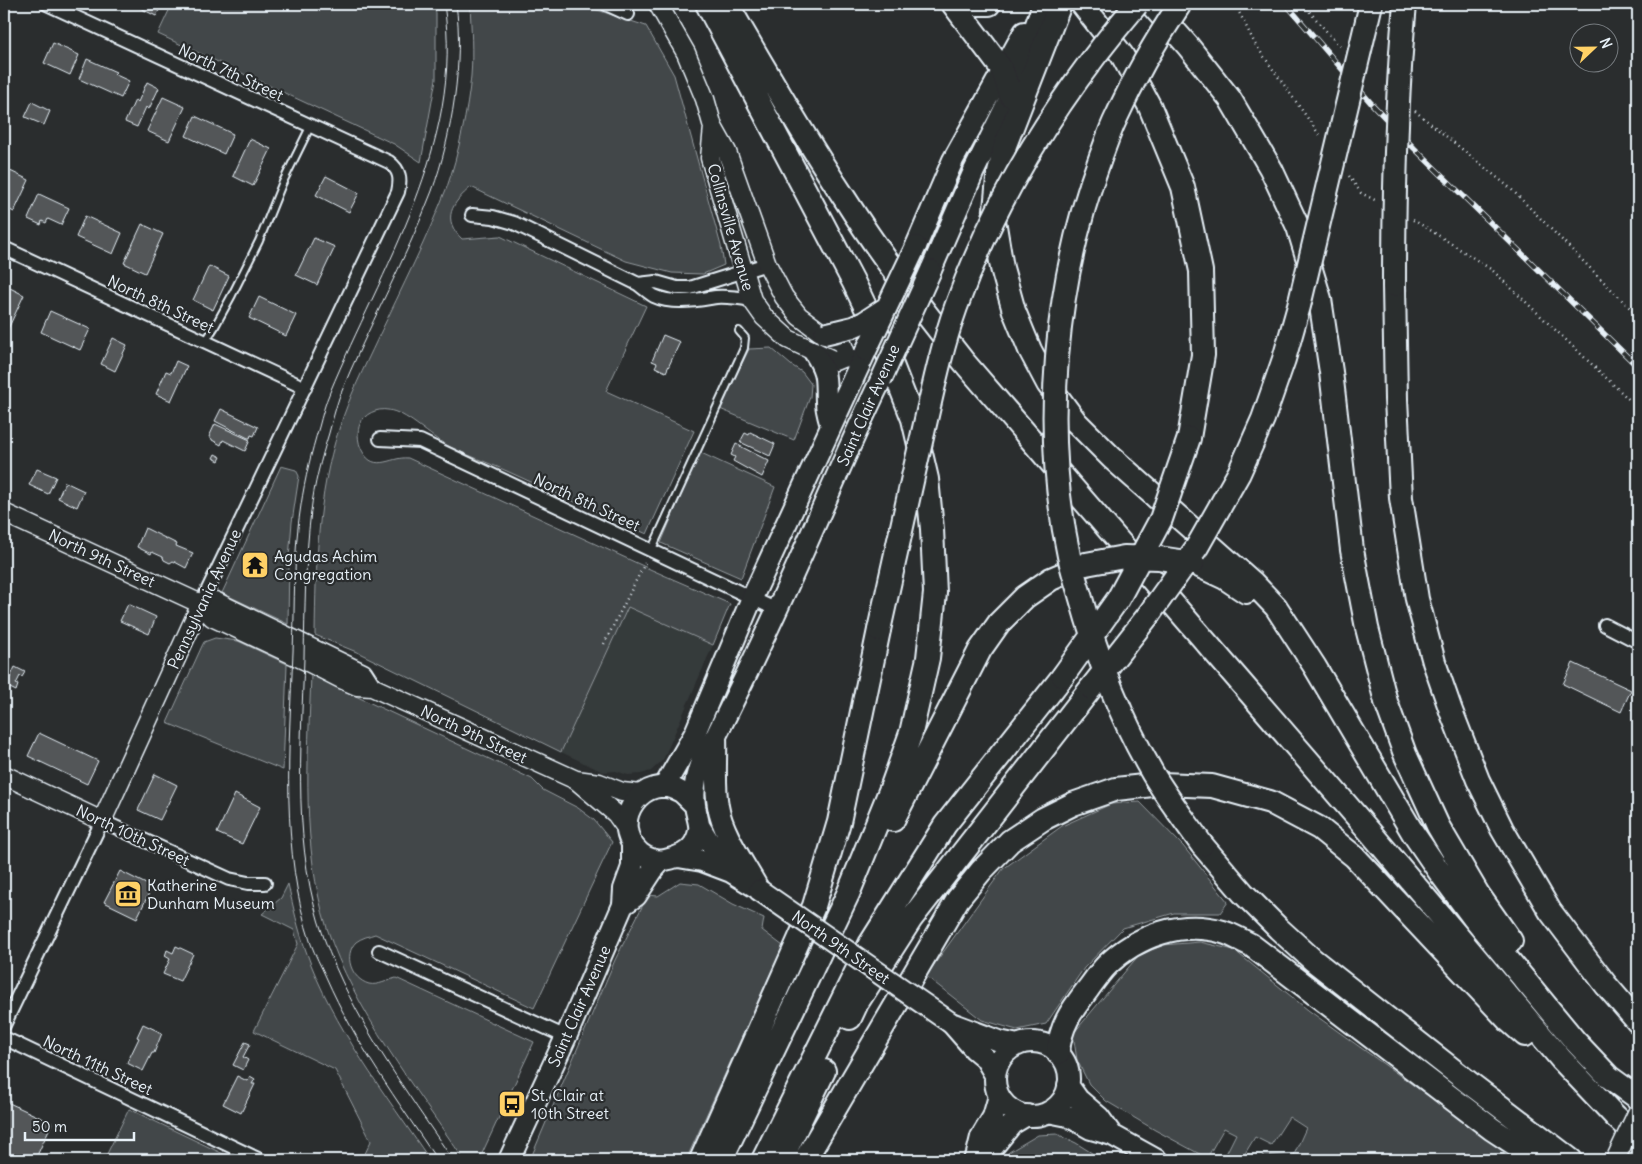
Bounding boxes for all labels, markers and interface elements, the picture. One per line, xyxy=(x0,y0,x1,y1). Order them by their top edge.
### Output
north arrow xyxy=(1570,22,1620,72)
text: N xyxy=(1596,35,1616,51)
street label: North 7th Street xyxy=(175,39,287,105)
street label: Collinsville Avenue xyxy=(703,161,759,293)
street label: North 8th Street xyxy=(105,271,218,338)
street label: Saint Clair Avenue xyxy=(832,341,904,469)
street label: North 8th Street xyxy=(531,469,644,536)
street label: North 9th Street xyxy=(46,525,159,592)
street label: Pennsylvania Avenue xyxy=(163,526,245,672)
place label: Agudas Achim Congregation xyxy=(274,546,377,584)
temple icon: Agudas Achim Congregation xyxy=(240,550,270,580)
street label: North 9th Street xyxy=(418,701,531,768)
street label: North 10th Street xyxy=(73,800,193,870)
place label: Katherine Dunham Museum xyxy=(147,875,275,913)
museum icon: Katherine Dunham Museum xyxy=(113,879,143,909)
street label: North 9th Street xyxy=(788,906,894,989)
street label: Saint Clair Avenue xyxy=(543,942,615,1070)
street label: North 11th Street xyxy=(40,1031,157,1099)
place label: St. Clair at 10th Street xyxy=(531,1085,610,1123)
bus stop icon: St. Clair at 10th Street xyxy=(497,1089,527,1119)
scale bar xyxy=(25,1109,134,1141)
text: 50 m xyxy=(32,1117,67,1136)

